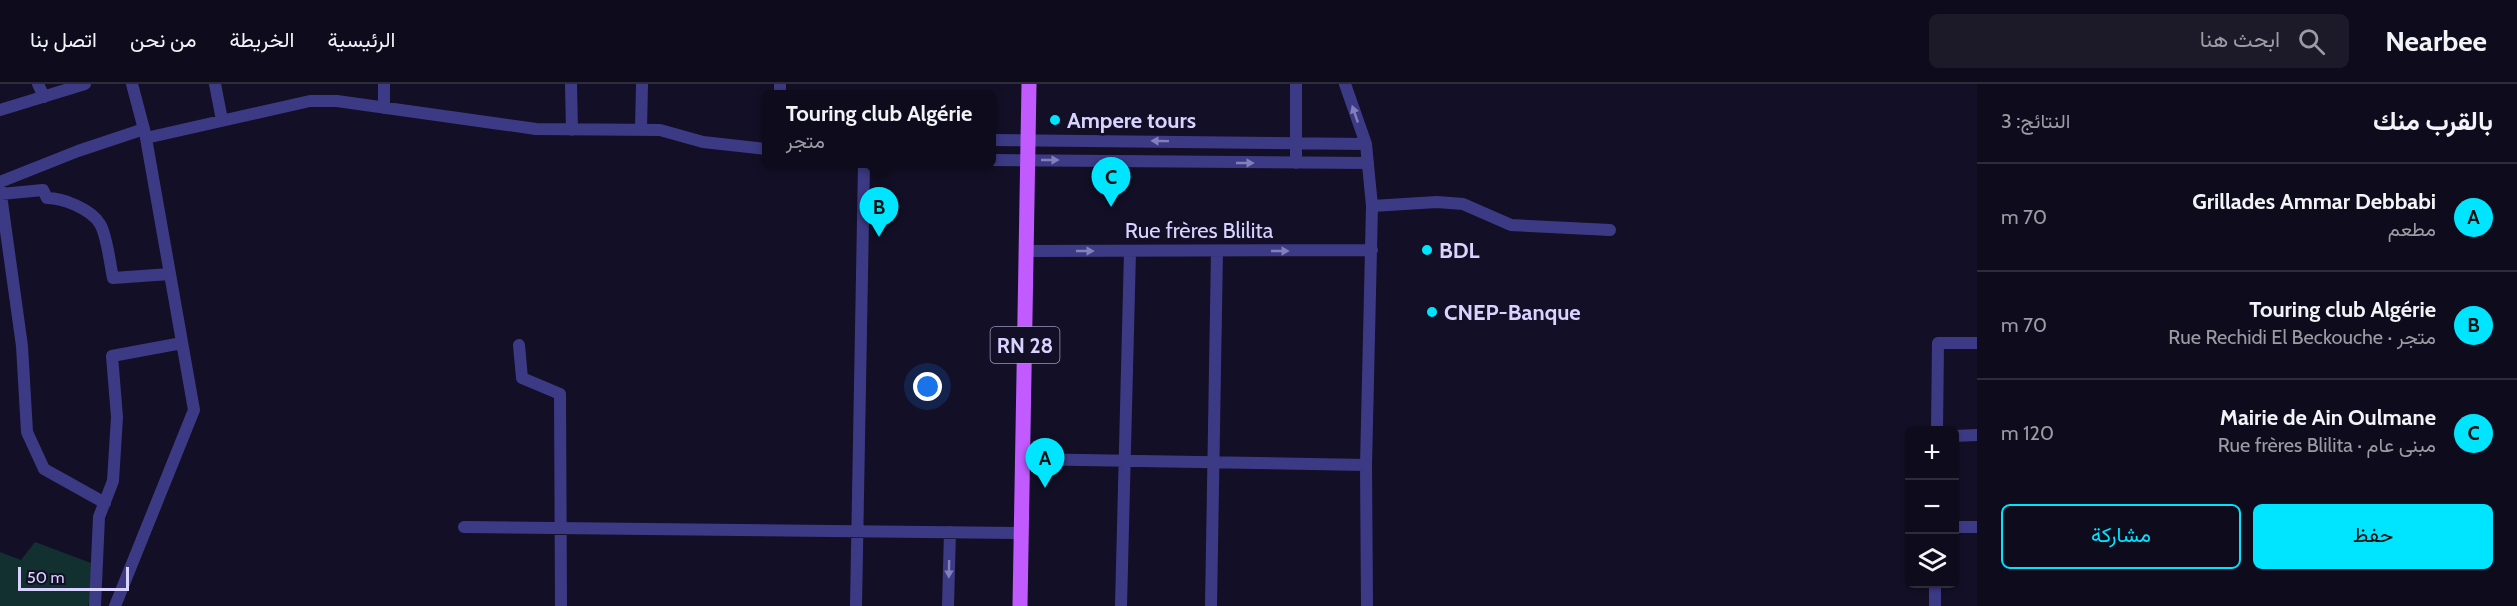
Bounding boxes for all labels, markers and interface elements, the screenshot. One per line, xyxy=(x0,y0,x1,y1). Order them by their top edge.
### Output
search box xyxy=(1929,14,2349,68)
text: Nearbee xyxy=(2385,24,2487,58)
icon: search xyxy=(2295,25,2328,58)
text: ابحث هنا xyxy=(2200,26,2280,53)
text: اتصل بنا xyxy=(30,27,97,52)
text: من نحن xyxy=(130,27,196,52)
text: الخريطة xyxy=(229,27,294,52)
text: الرئيسية xyxy=(327,27,395,52)
popup xyxy=(762,90,996,168)
text: Touring club Algérie xyxy=(786,100,972,127)
one-way arrow xyxy=(1350,105,1360,123)
text: بالقرب منك xyxy=(2373,105,2493,137)
place label: Ampere tours xyxy=(1067,107,1196,134)
text: النتائج: 3 xyxy=(2001,109,2070,133)
marker: Ampere tours xyxy=(1048,113,1062,127)
text: متجر xyxy=(786,129,825,153)
one-way arrow xyxy=(1151,137,1170,146)
one-way arrow xyxy=(1040,155,1059,165)
pin: C xyxy=(1092,158,1130,207)
one-way arrow xyxy=(1235,158,1254,168)
pin: B xyxy=(860,188,898,237)
text: Grillades Ammar Debbabi xyxy=(2192,188,2436,215)
text: 70 m xyxy=(2001,205,2047,229)
text: A xyxy=(2467,205,2480,229)
street label: Rue frères Blilita xyxy=(1125,217,1274,244)
text: مطعم xyxy=(2388,217,2436,241)
place label: BDL xyxy=(1439,237,1480,264)
marker: BDL xyxy=(1420,243,1434,257)
one-way arrow xyxy=(1075,246,1094,256)
one-way arrow xyxy=(1270,246,1289,256)
text: Touring club Algérie xyxy=(2249,296,2436,323)
place label: CNEP-Banque xyxy=(1444,299,1581,326)
marker: CNEP-Banque xyxy=(1425,305,1439,319)
text: 70 m xyxy=(2001,313,2047,337)
text: B xyxy=(2467,313,2480,337)
text: متجر · Rue Rechidi El Beckouche xyxy=(2168,325,2436,349)
road number: RN 28 xyxy=(990,327,1060,363)
your location xyxy=(913,372,942,401)
text: Mairie de Ain Oulmane xyxy=(2220,404,2436,431)
text: 120 m xyxy=(2001,421,2054,445)
text: C xyxy=(2467,421,2480,445)
map controls xyxy=(1905,426,1959,588)
button: + xyxy=(1905,426,1959,480)
text: مبنى عام · Rue frères Blilita xyxy=(2218,433,2436,457)
pin: A xyxy=(1026,438,1064,488)
button: − xyxy=(1905,480,1959,534)
button: مشاركة xyxy=(2001,504,2241,569)
button: حفظ xyxy=(2253,504,2493,569)
button: layers xyxy=(1905,534,1959,588)
one-way arrow xyxy=(944,559,954,578)
scale bar xyxy=(18,564,129,592)
text: 50 m xyxy=(27,568,64,587)

